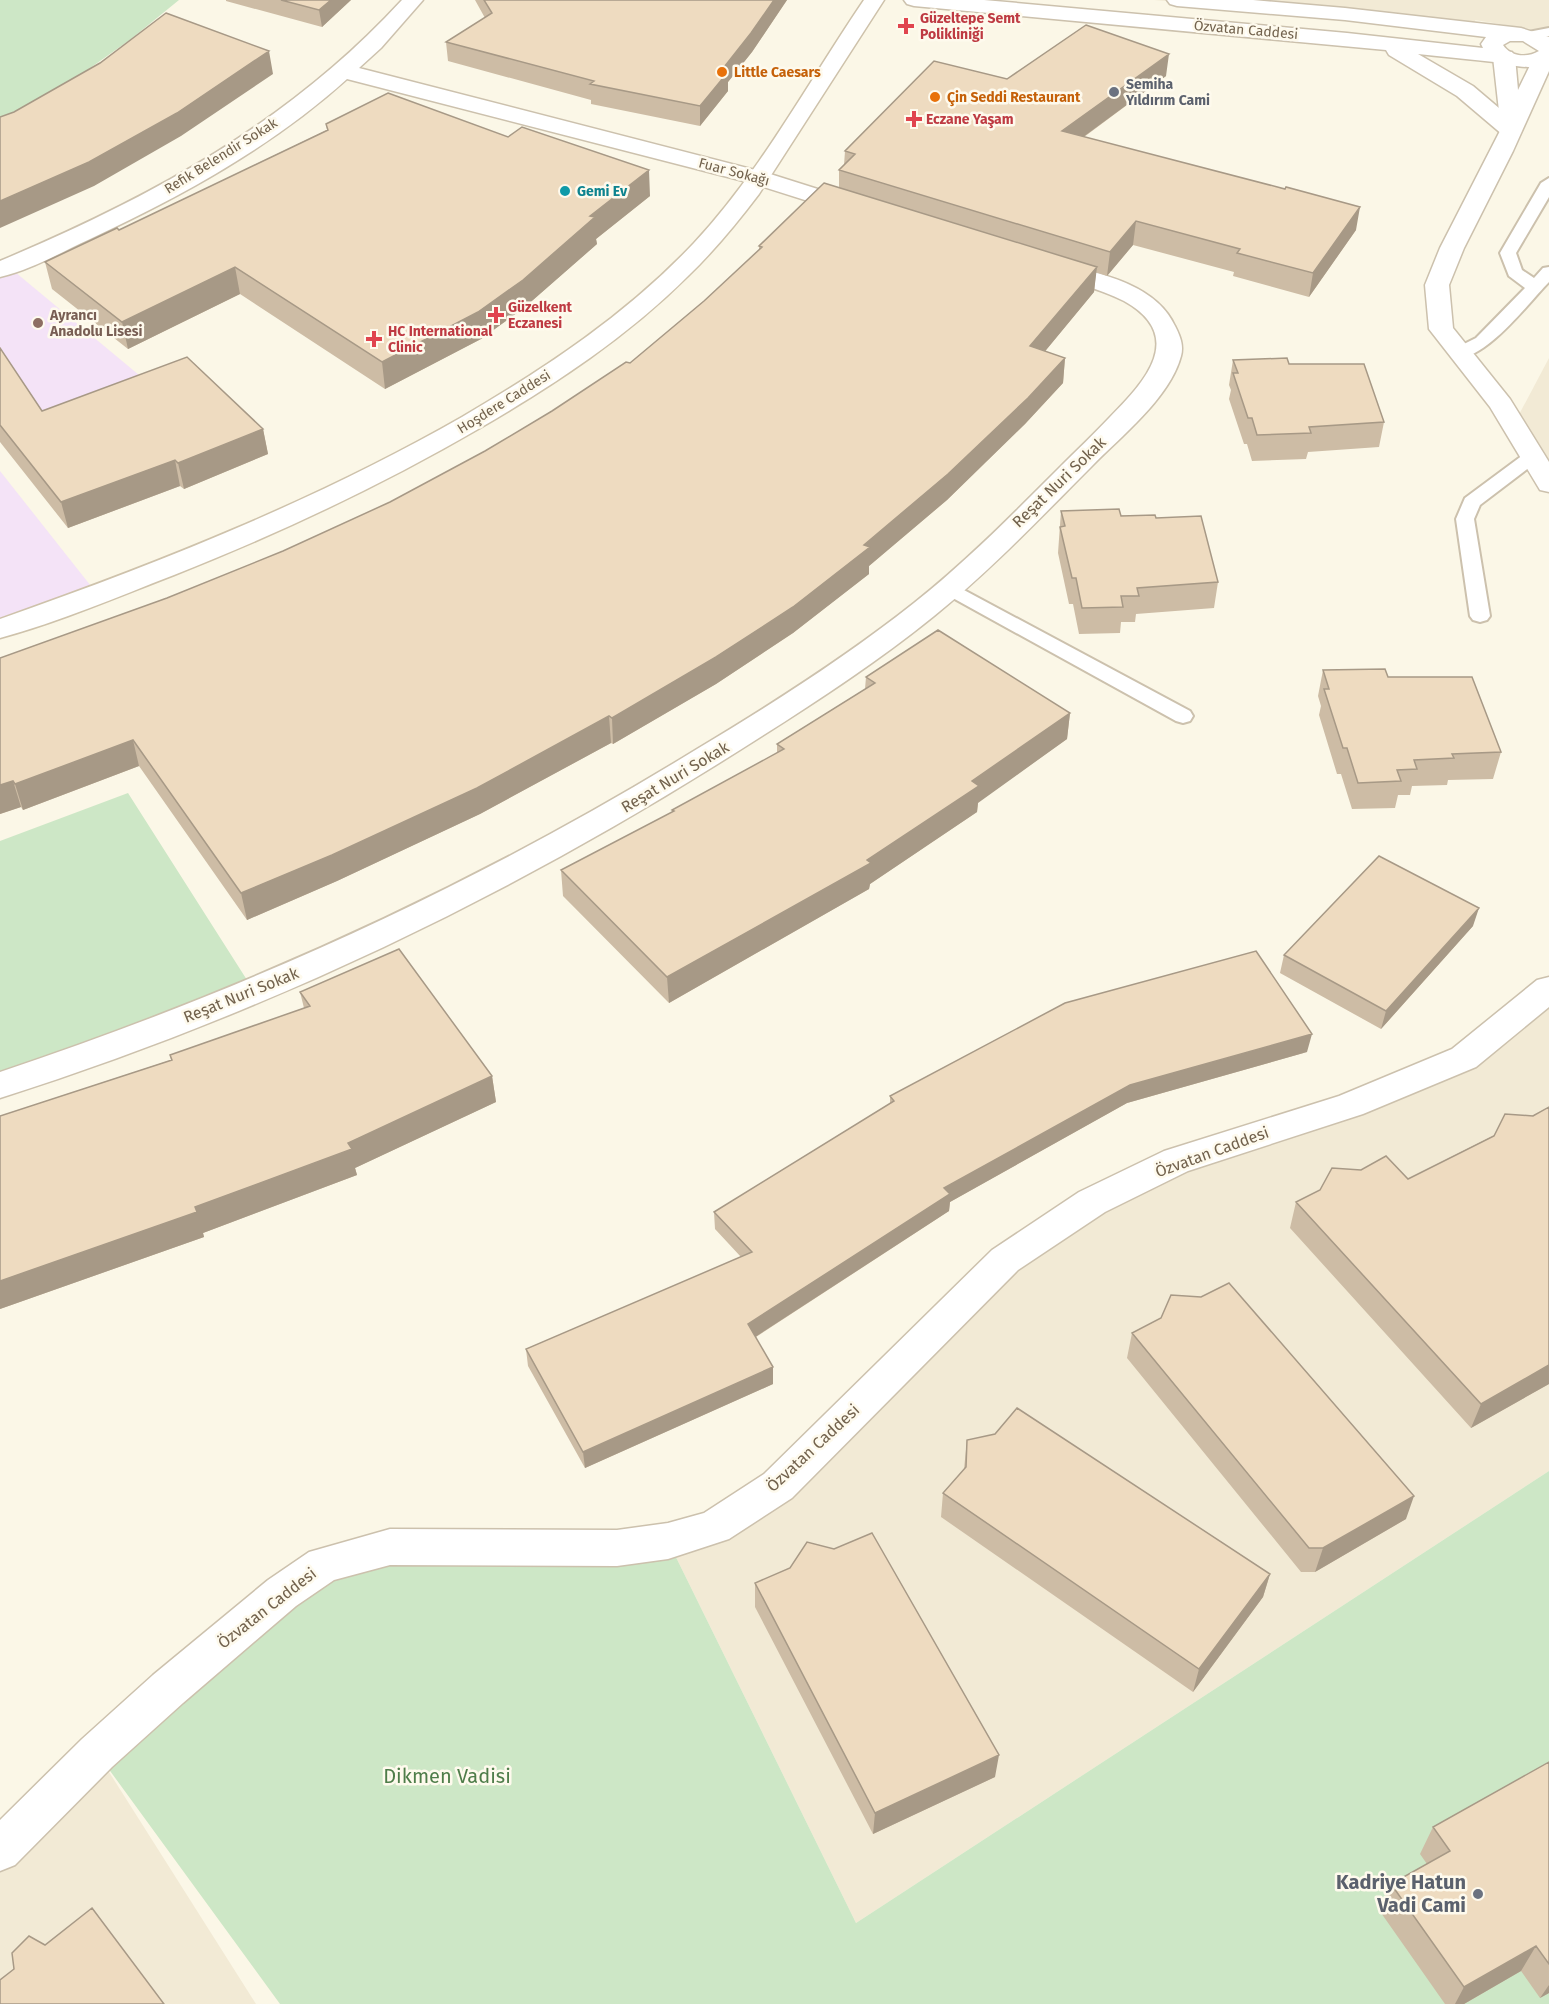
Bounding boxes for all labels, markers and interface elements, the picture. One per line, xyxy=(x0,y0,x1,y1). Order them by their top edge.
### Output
place label: Güzeltepe Semt Polikliniği xyxy=(920,10,1021,43)
street label: Özvatan Caddesi xyxy=(1193,16,1299,43)
marker: Güzeltepe Semt Polikliniği xyxy=(897,17,915,35)
place label: Little Caesars xyxy=(734,64,821,81)
marker: Little Caesars xyxy=(715,65,729,79)
place label: Semiha Yıldırım Cami xyxy=(1125,76,1210,109)
marker: Semiha Yıldırım Cami xyxy=(1107,85,1121,99)
place label: Çin Seddi Restaurant xyxy=(947,89,1081,107)
marker: Çin Seddi Restaurant xyxy=(928,90,942,104)
place label: Eczane Yaşam xyxy=(926,111,1014,129)
marker: Eczane Yaşam xyxy=(907,112,921,126)
street label: Refik Belendir Sokak xyxy=(161,114,281,198)
street label: Fuar Sokağı xyxy=(697,154,771,190)
place label: Gemi Ev xyxy=(577,183,628,200)
marker: Gemi Ev xyxy=(558,184,572,198)
place label: Güzelkent Eczanesi xyxy=(508,299,573,332)
place label: Ayrancı Anadolu Lisesi xyxy=(49,307,142,340)
marker: Güzelkent Eczanesi xyxy=(489,308,503,322)
marker: Ayrancı Anadolu Lisesi xyxy=(31,316,45,330)
place label: HC International Clinic xyxy=(388,323,493,356)
marker: HC International Clinic xyxy=(365,330,383,348)
street label: Hoşdere Caddesi xyxy=(454,367,554,437)
street label: Reşat Nuri Sokak xyxy=(1008,432,1111,532)
street label: Reşat Nuri Sokak xyxy=(618,737,734,817)
street label: Reşat Nuri Sokak xyxy=(181,963,302,1028)
street label: Özvatan Caddesi xyxy=(1153,1123,1271,1181)
street label: Özvatan Caddesi xyxy=(763,1400,863,1496)
street label: Özvatan Caddesi xyxy=(214,1564,320,1652)
park label: Dikmen Vadisi xyxy=(383,1764,511,1788)
place label: Kadriye Hatun Vadi Cami xyxy=(1336,1870,1466,1917)
marker: Kadriye Hatun Vadi Cami xyxy=(1471,1887,1485,1901)

